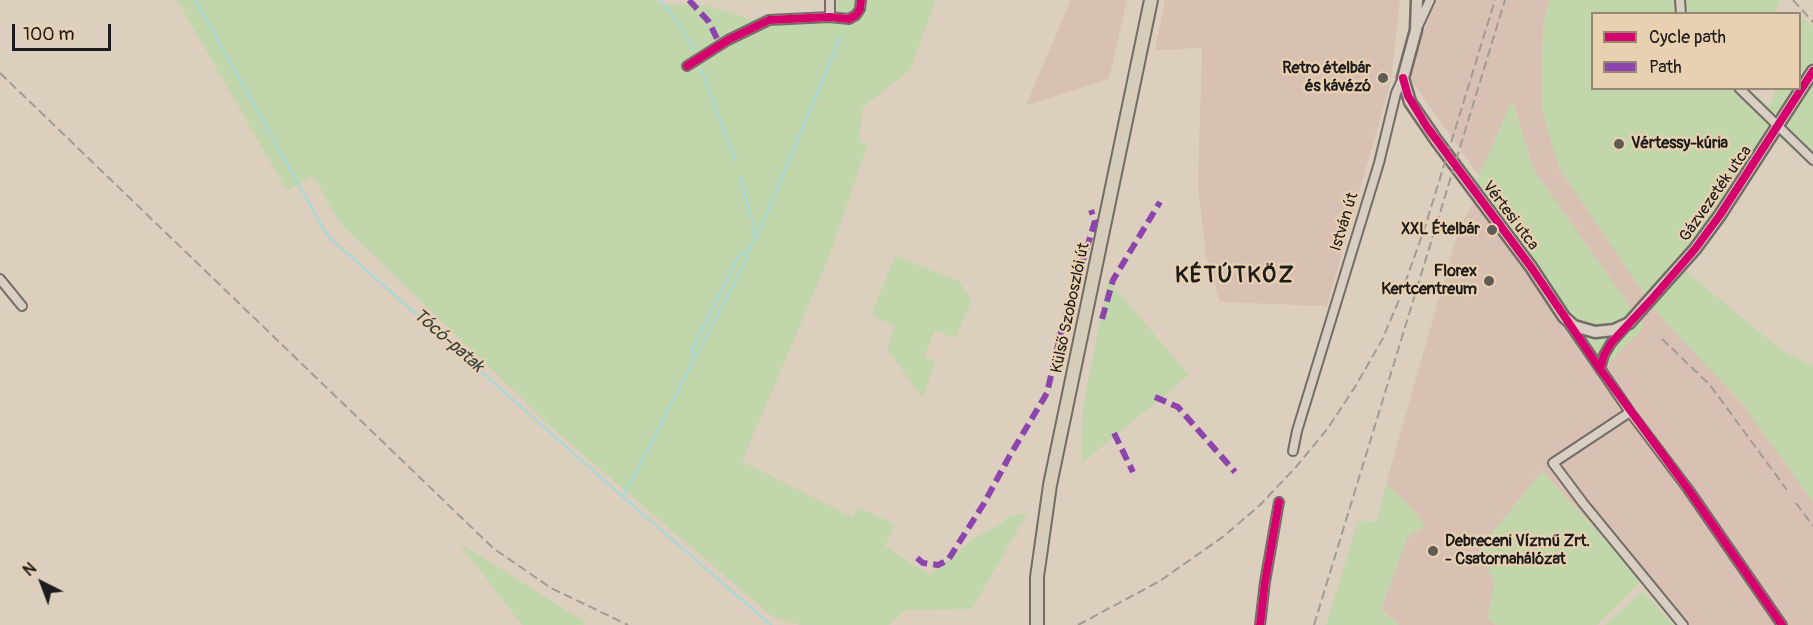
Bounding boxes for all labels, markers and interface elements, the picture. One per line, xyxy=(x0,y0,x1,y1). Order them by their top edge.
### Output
scale bar xyxy=(15,12,114,50)
legend xyxy=(1591,12,1801,90)
text: 100 m xyxy=(23,23,75,46)
text: Cycle path xyxy=(1649,26,1726,49)
text: Path xyxy=(1649,56,1682,79)
place label: Retro ételbár és kávézó xyxy=(1282,59,1371,97)
marker: Retro ételbár és kávézó xyxy=(1376,71,1390,85)
place label: Vértessy-kúria xyxy=(1631,134,1728,154)
marker: Vértessy-kúria xyxy=(1612,137,1626,151)
street label: Gázvezeték utca xyxy=(1676,142,1756,246)
street label: Vértesi utca xyxy=(1478,178,1542,254)
street label: István út xyxy=(1327,190,1363,254)
place label: XXL Ételbár xyxy=(1401,220,1480,240)
marker: XXL Ételbár xyxy=(1485,223,1499,237)
street label: Külső Szoboszlói út xyxy=(1048,241,1094,375)
place label: Florex Kertcentreum xyxy=(1381,262,1477,300)
district label: KÉTÚTKÖZ xyxy=(1175,263,1295,289)
marker: Florex Kertcentreum xyxy=(1482,274,1496,288)
water label: Tócó-patak xyxy=(408,305,488,377)
place label: Debreceni Vízmű Zrt. - Csatornahálózat xyxy=(1445,532,1590,570)
marker: Debreceni Vízmű Zrt. - Csatornahálózat xyxy=(1426,544,1440,558)
north arrow xyxy=(12,553,72,613)
text: N xyxy=(19,559,41,581)

